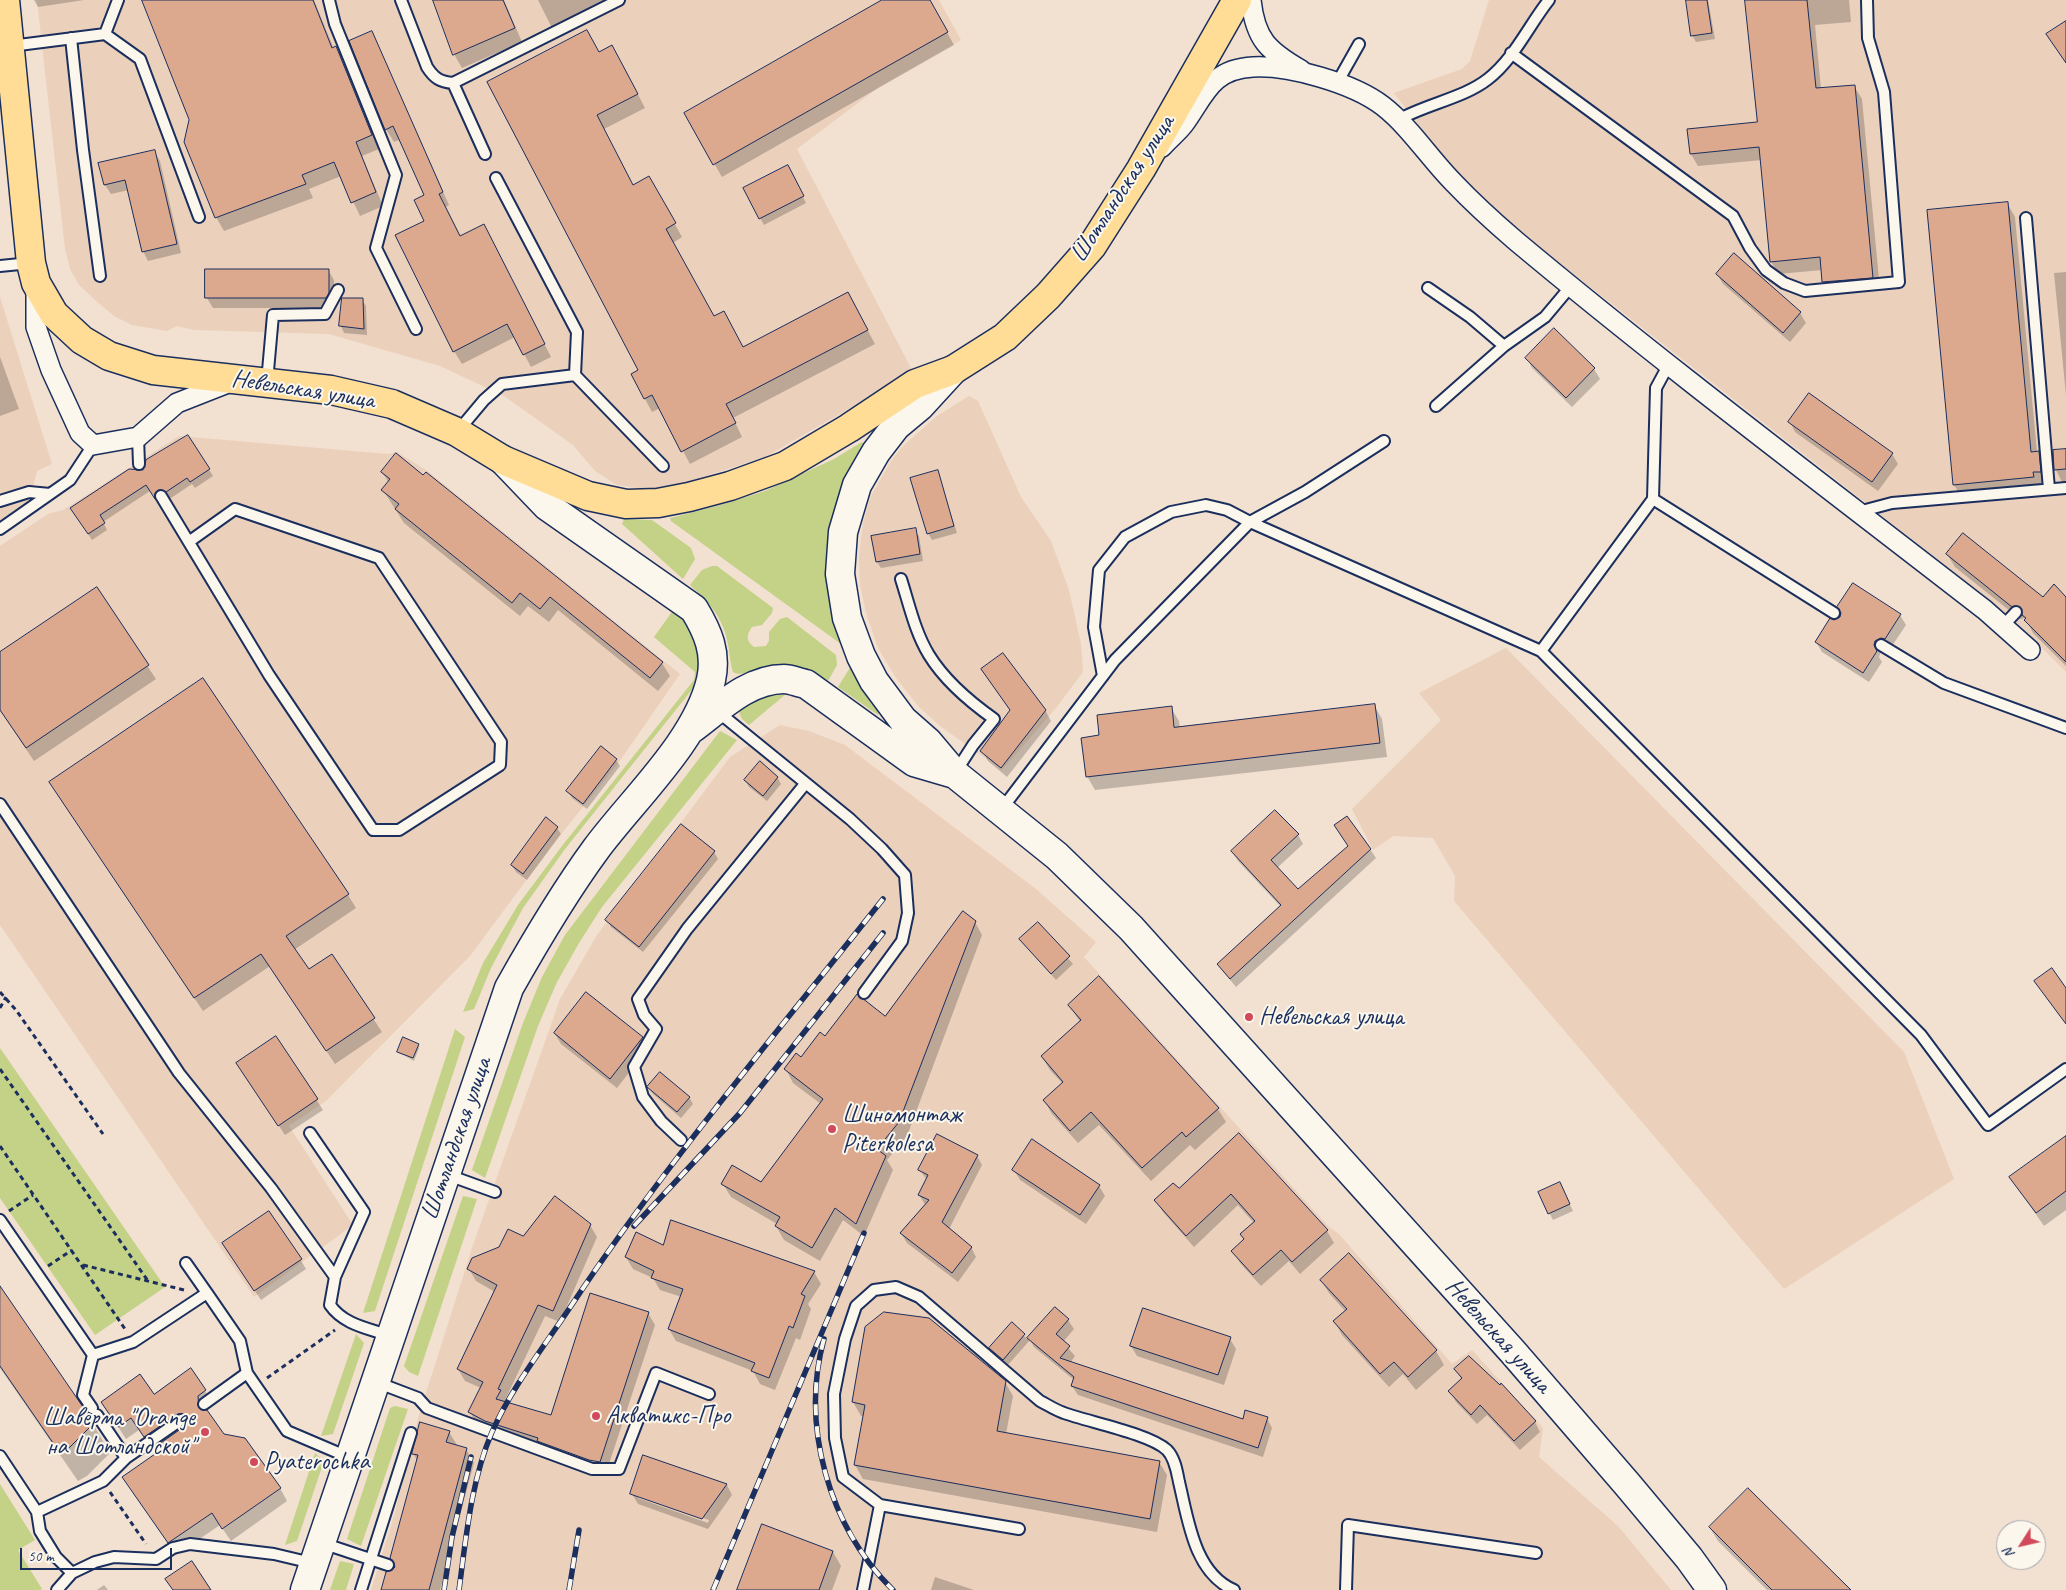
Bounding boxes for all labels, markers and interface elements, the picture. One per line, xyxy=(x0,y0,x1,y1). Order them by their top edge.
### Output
street label: Шотландская улица xyxy=(1064,110,1182,268)
street label: Невельская улица xyxy=(229,364,377,416)
place label: Невельская улица xyxy=(1259,1002,1403,1032)
marker: Невельская улица xyxy=(1243,1011,1255,1023)
street label: Шотландская улица xyxy=(415,1054,499,1224)
place label: Шиномонтаж Piterkolesa xyxy=(842,1100,961,1159)
marker: Шиномонтаж Piterkolesa xyxy=(826,1123,838,1135)
street label: Невельская улица xyxy=(1439,1272,1557,1400)
place label: Акватикс-Про xyxy=(606,1401,730,1431)
place label: Шаверма "Orange на Шотландской" xyxy=(43,1403,195,1462)
marker: Акватикс-Про xyxy=(590,1410,602,1422)
marker: Шаверма "Orange на Шотландской" xyxy=(199,1426,211,1438)
place label: Pyaterochka xyxy=(264,1447,369,1477)
marker: Pyaterochka xyxy=(248,1456,260,1468)
north arrow xyxy=(1996,1520,2046,1570)
scale bar xyxy=(22,1538,175,1570)
text: N xyxy=(2000,1545,2019,1562)
text: 50 m xyxy=(28,1547,54,1566)

